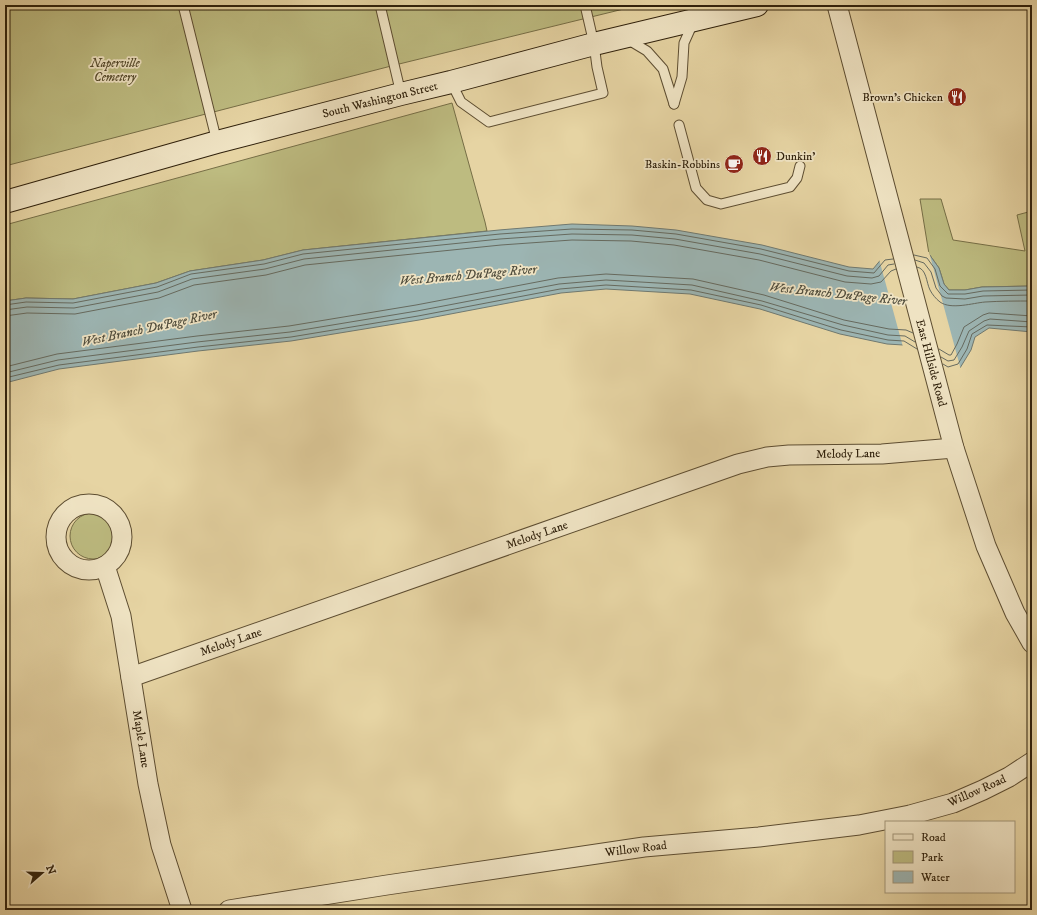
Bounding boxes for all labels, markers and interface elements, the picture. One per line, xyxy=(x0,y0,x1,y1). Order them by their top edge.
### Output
park label: Naperville Cemetery xyxy=(90,56,140,85)
street label: South Washington Street xyxy=(321,78,439,122)
restaurant icon: Brown's Chicken xyxy=(946,86,968,108)
place label: Brown's Chicken xyxy=(862,90,944,105)
restaurant icon: Dunkin' xyxy=(751,145,773,167)
place label: Dunkin' xyxy=(776,149,815,164)
cafe icon: Baskin-Robbins xyxy=(723,153,745,175)
place label: Baskin-Robbins xyxy=(645,157,720,172)
water label: West Branch DuPage River xyxy=(399,261,539,289)
water label: West Branch DuPage River xyxy=(769,279,909,309)
water label: West Branch DuPage River xyxy=(80,306,219,350)
street label: East Hillside Road xyxy=(912,318,950,408)
street label: Melody Lane xyxy=(816,446,880,462)
street label: Melody Lane xyxy=(504,517,570,553)
street label: Melody Lane xyxy=(198,624,264,660)
street label: Maple Lane xyxy=(129,709,153,769)
street label: Willow Road xyxy=(945,772,1008,811)
legend xyxy=(885,821,1015,893)
text: Road xyxy=(921,830,946,845)
street label: Willow Road xyxy=(603,838,668,860)
text: Park xyxy=(921,850,943,865)
north arrow xyxy=(22,853,62,893)
text: N xyxy=(42,863,59,877)
text: Water xyxy=(920,870,950,885)

